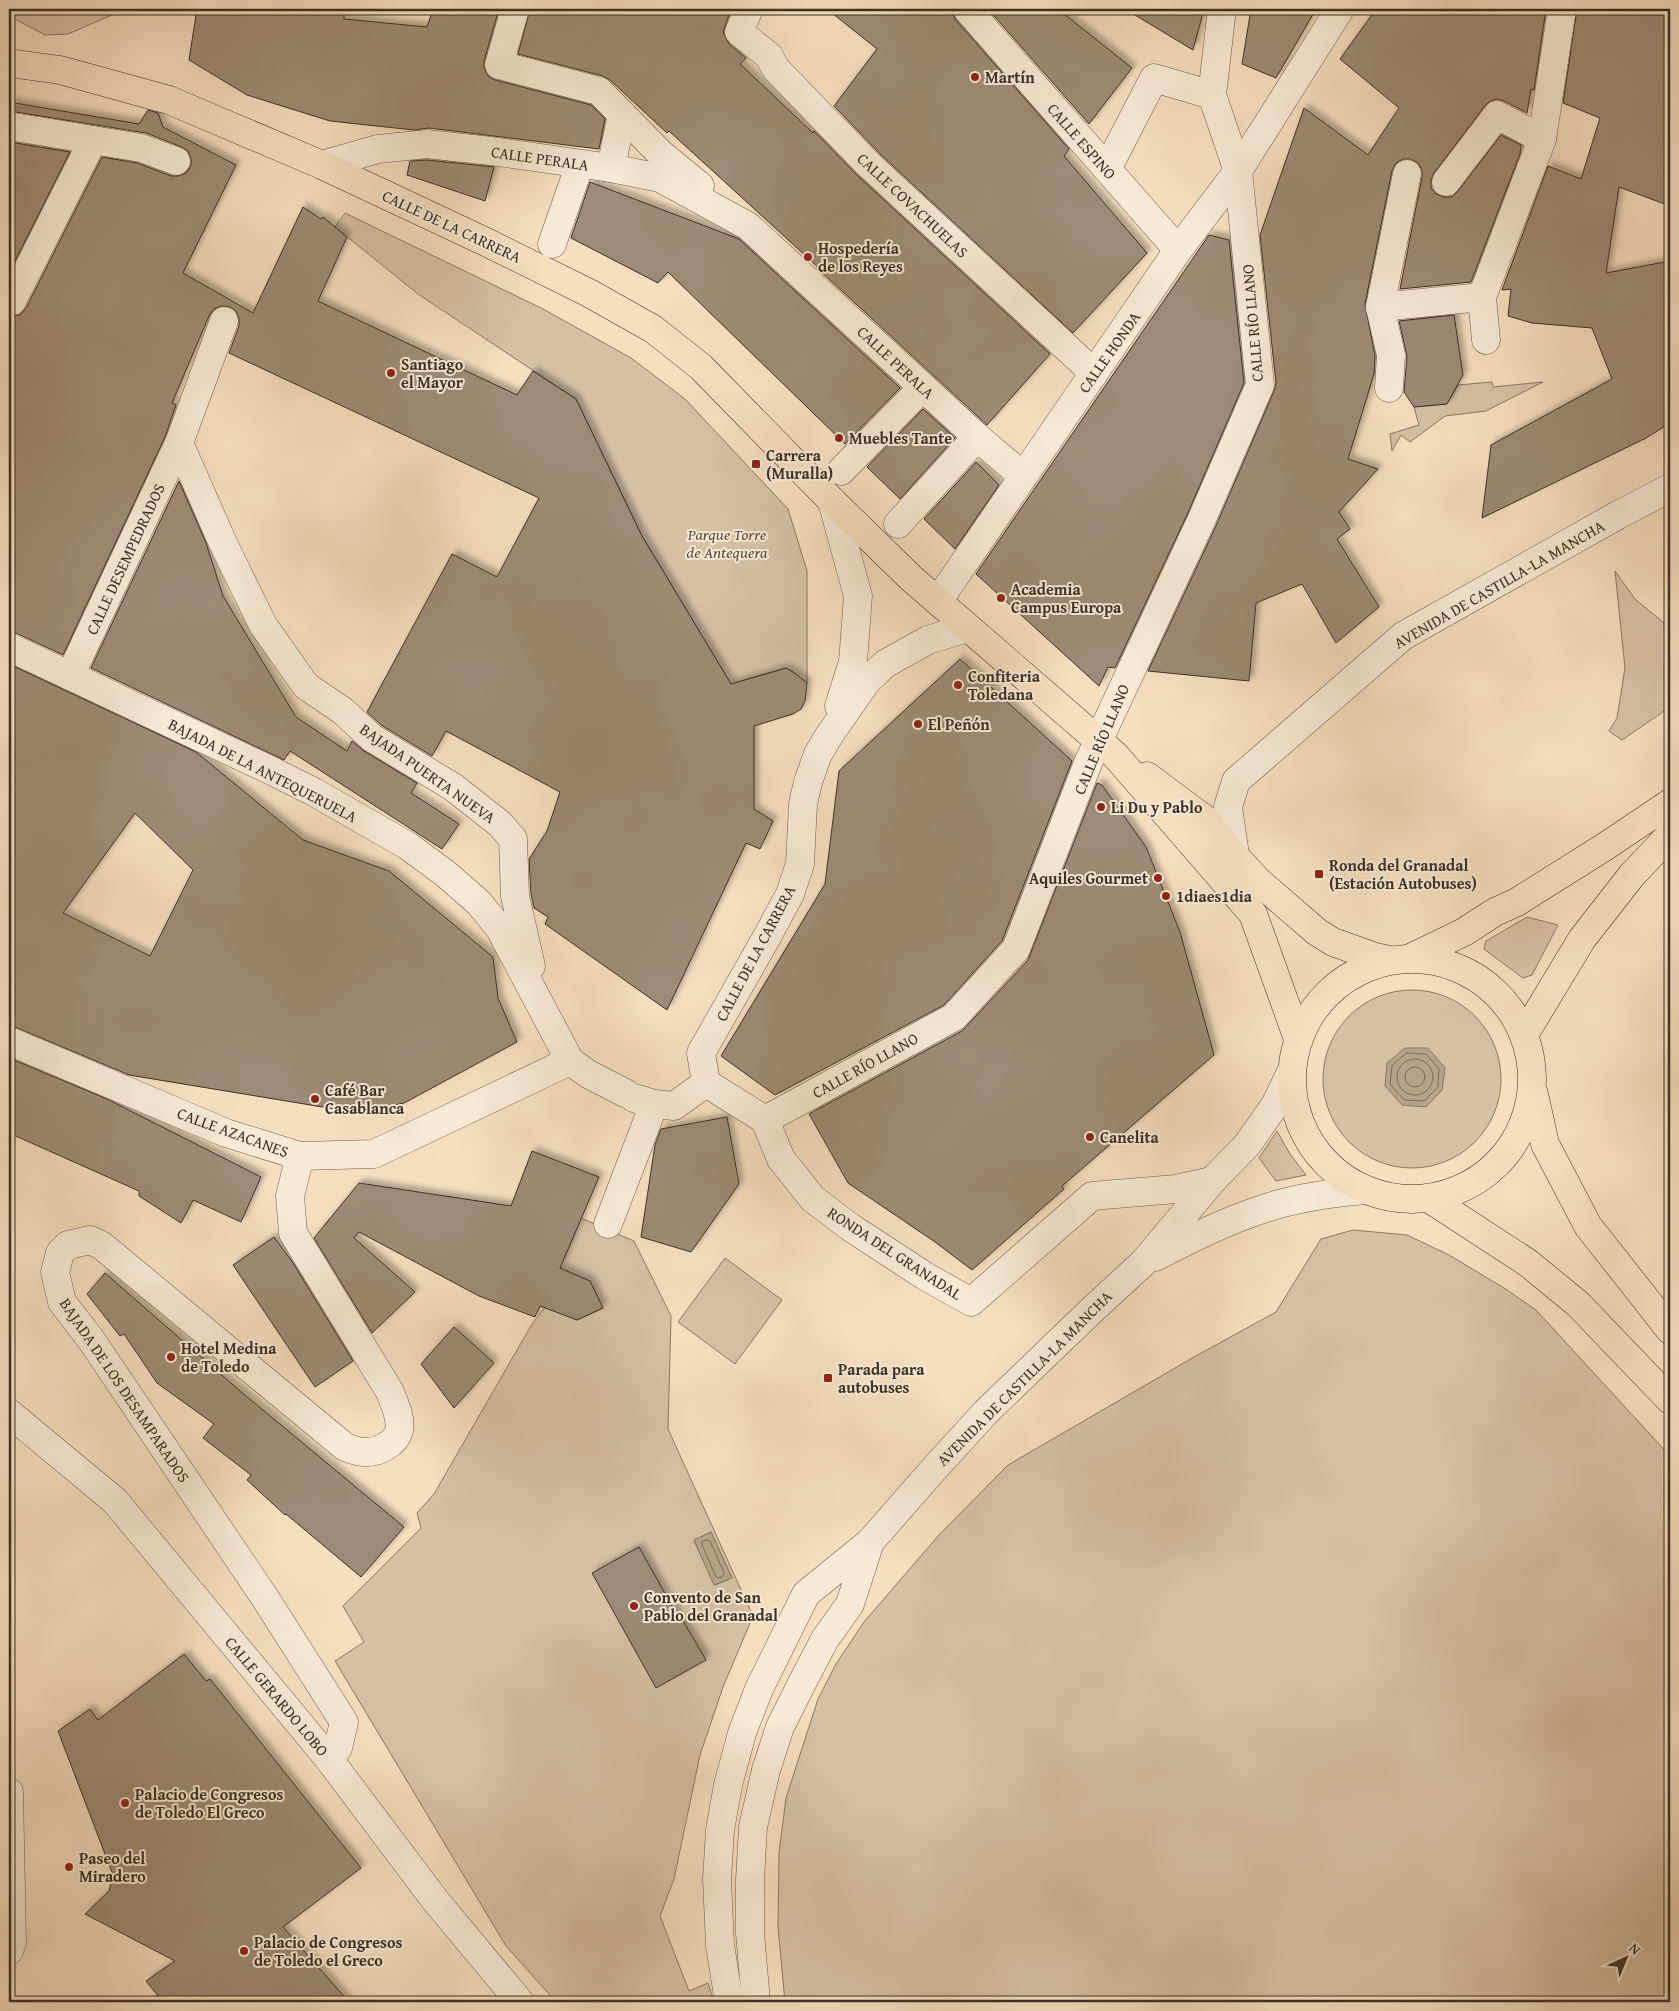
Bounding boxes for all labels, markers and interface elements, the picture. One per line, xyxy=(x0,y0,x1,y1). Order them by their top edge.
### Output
place label: Martín xyxy=(985,65,1035,89)
marker: Martín xyxy=(969,71,981,83)
street label: CALLE ESPINO xyxy=(1042,97,1122,185)
street label: CALLE PERALA xyxy=(490,139,591,177)
street label: CALLE COVACHUELAS xyxy=(852,147,974,263)
street label: CALLE DE LA CARRERA xyxy=(379,183,526,269)
place label: Hospedería de los Reyes xyxy=(818,236,903,278)
marker: Hospedería de los Reyes xyxy=(802,251,814,263)
street label: CALLE RÍO LLANO xyxy=(1235,263,1269,383)
street label: CALLE HONDA xyxy=(1072,306,1146,398)
street label: CALLE PERALA xyxy=(852,320,940,404)
place label: Santiago el Mayor xyxy=(401,352,464,394)
marker: Santiago el Mayor xyxy=(385,367,397,379)
place label: Muebles Tante xyxy=(849,426,952,450)
marker: Muebles Tante xyxy=(833,432,845,444)
place label: Carrera (Muralla) xyxy=(766,443,833,485)
marker: Carrera (Muralla) xyxy=(750,458,762,470)
street label: CALLE DESEMPEDRADOS xyxy=(79,479,171,639)
street label: AVENIDA DE CASTILLA-LA MANCHA xyxy=(1389,513,1609,654)
park label: Parque Torre de Antequera xyxy=(687,522,768,564)
place label: Academia Campus Europa xyxy=(1011,577,1122,619)
marker: Academia Campus Europa xyxy=(995,592,1007,604)
place label: Confiteria Toledana xyxy=(968,664,1041,706)
marker: Confiteria Toledana xyxy=(952,679,964,691)
street label: CALLE RÍO LLANO xyxy=(1067,680,1135,798)
street label: BAJADA DE LA ANTEQUERUELA xyxy=(164,712,362,828)
place label: El Peñón xyxy=(928,712,990,736)
street label: BAJADA PUERTA NUEVA xyxy=(355,717,501,829)
marker: El Peñón xyxy=(912,718,924,730)
place label: Li Du y Pablo xyxy=(1111,795,1203,819)
marker: Li Du y Pablo xyxy=(1095,801,1107,813)
place label: Ronda del Granadal (Estación Autobuses) xyxy=(1329,853,1477,895)
place label: Aquiles Gourmet xyxy=(1029,866,1148,890)
marker: Ronda del Granadal (Estación Autobuses) xyxy=(1313,868,1325,880)
marker: Aquiles Gourmet xyxy=(1152,872,1164,884)
street label: CALLE DE LA CARRERA xyxy=(709,880,801,1025)
place label: 1diaes1dia xyxy=(1176,884,1253,908)
marker: 1diaes1dia xyxy=(1160,890,1172,902)
street label: CALLE RÍO LLANO xyxy=(808,1026,923,1104)
place label: Café Bar Casablanca xyxy=(325,1078,405,1120)
marker: Café Bar Casablanca xyxy=(309,1093,321,1105)
street label: CALLE AZACANES xyxy=(174,1101,292,1163)
place label: Canelita xyxy=(1100,1125,1160,1149)
marker: Canelita xyxy=(1084,1131,1096,1143)
street label: RONDA DEL GRANADAL xyxy=(823,1200,967,1306)
street label: AVENIDA DE CASTILLA-LA MANCHA xyxy=(931,1284,1118,1471)
street label: BAJADA DE LOS DESAMPARADOS xyxy=(54,1293,196,1487)
place label: Hotel Medina de Toledo xyxy=(181,1336,277,1378)
marker: Hotel Medina de Toledo xyxy=(165,1351,177,1363)
place label: Parada para autobuses xyxy=(838,1357,925,1399)
marker: Parada para autobuses xyxy=(822,1372,834,1384)
place label: Convento de San Pablo del Granadal xyxy=(644,1585,778,1627)
marker: Convento de San Pablo del Granadal xyxy=(628,1600,640,1612)
street label: CALLE GERARDO LOBO xyxy=(220,1631,335,1761)
place label: Palacio de Congresos de Toledo El Greco xyxy=(135,1782,283,1824)
marker: Palacio de Congresos de Toledo El Greco xyxy=(119,1797,131,1809)
place label: Paseo del Miradero xyxy=(79,1846,146,1888)
marker: Paseo del Miradero xyxy=(63,1861,75,1873)
place label: Palacio de Congresos de Toledo el Greco xyxy=(254,1930,402,1972)
north arrow xyxy=(1602,1934,1652,1984)
text: N xyxy=(1625,1938,1646,1960)
marker: Palacio de Congresos de Toledo el Greco xyxy=(238,1945,250,1957)

